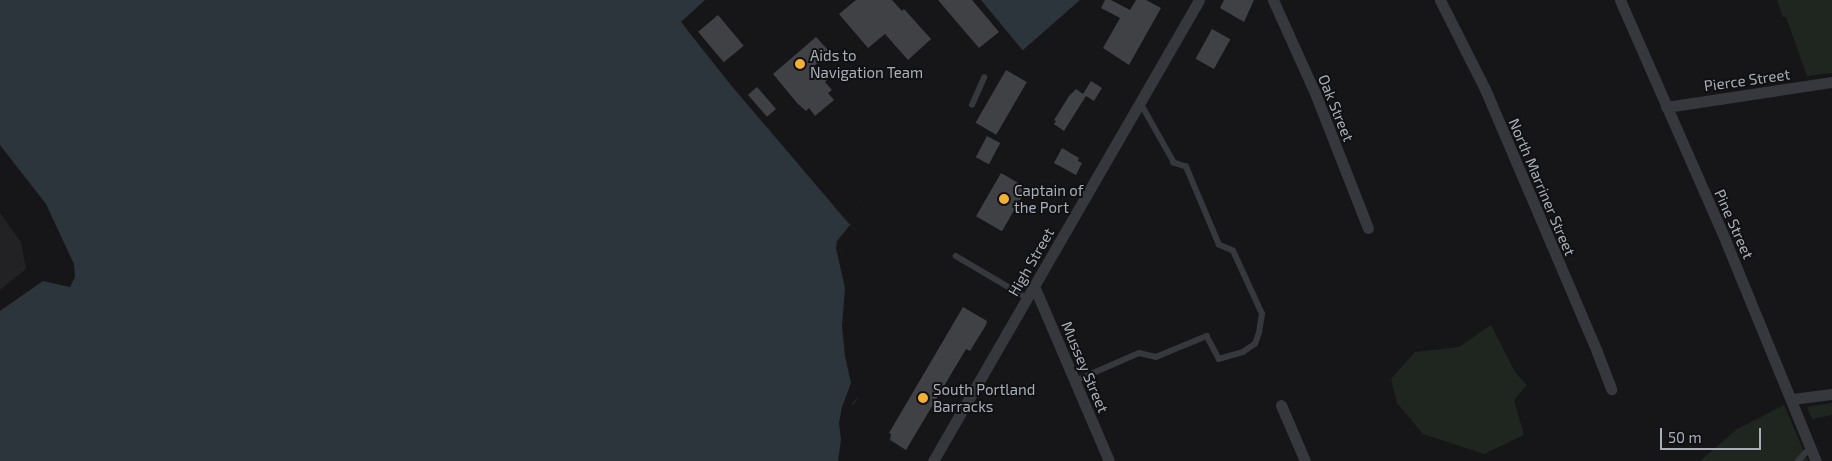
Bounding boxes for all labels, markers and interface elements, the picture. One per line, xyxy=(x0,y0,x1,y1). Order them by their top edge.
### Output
place label: Aids to Navigation Team xyxy=(810,46,923,81)
marker: Aids to Navigation Team xyxy=(794,58,806,70)
street label: Pierce Street xyxy=(1703,65,1791,95)
street label: Oak Street xyxy=(1314,72,1358,144)
street label: North Marriner Street xyxy=(1505,115,1579,259)
place label: Captain of the Port xyxy=(1014,181,1083,216)
street label: Pine Street xyxy=(1711,186,1757,262)
marker: Captain of the Port xyxy=(998,193,1010,205)
street label: High Street xyxy=(1004,225,1058,299)
street label: Mussey Street xyxy=(1058,318,1112,416)
place label: South Portland Barracks xyxy=(933,380,1035,415)
marker: South Portland Barracks xyxy=(917,392,929,404)
scale bar xyxy=(1662,418,1763,450)
text: 50 m xyxy=(1668,428,1702,446)

